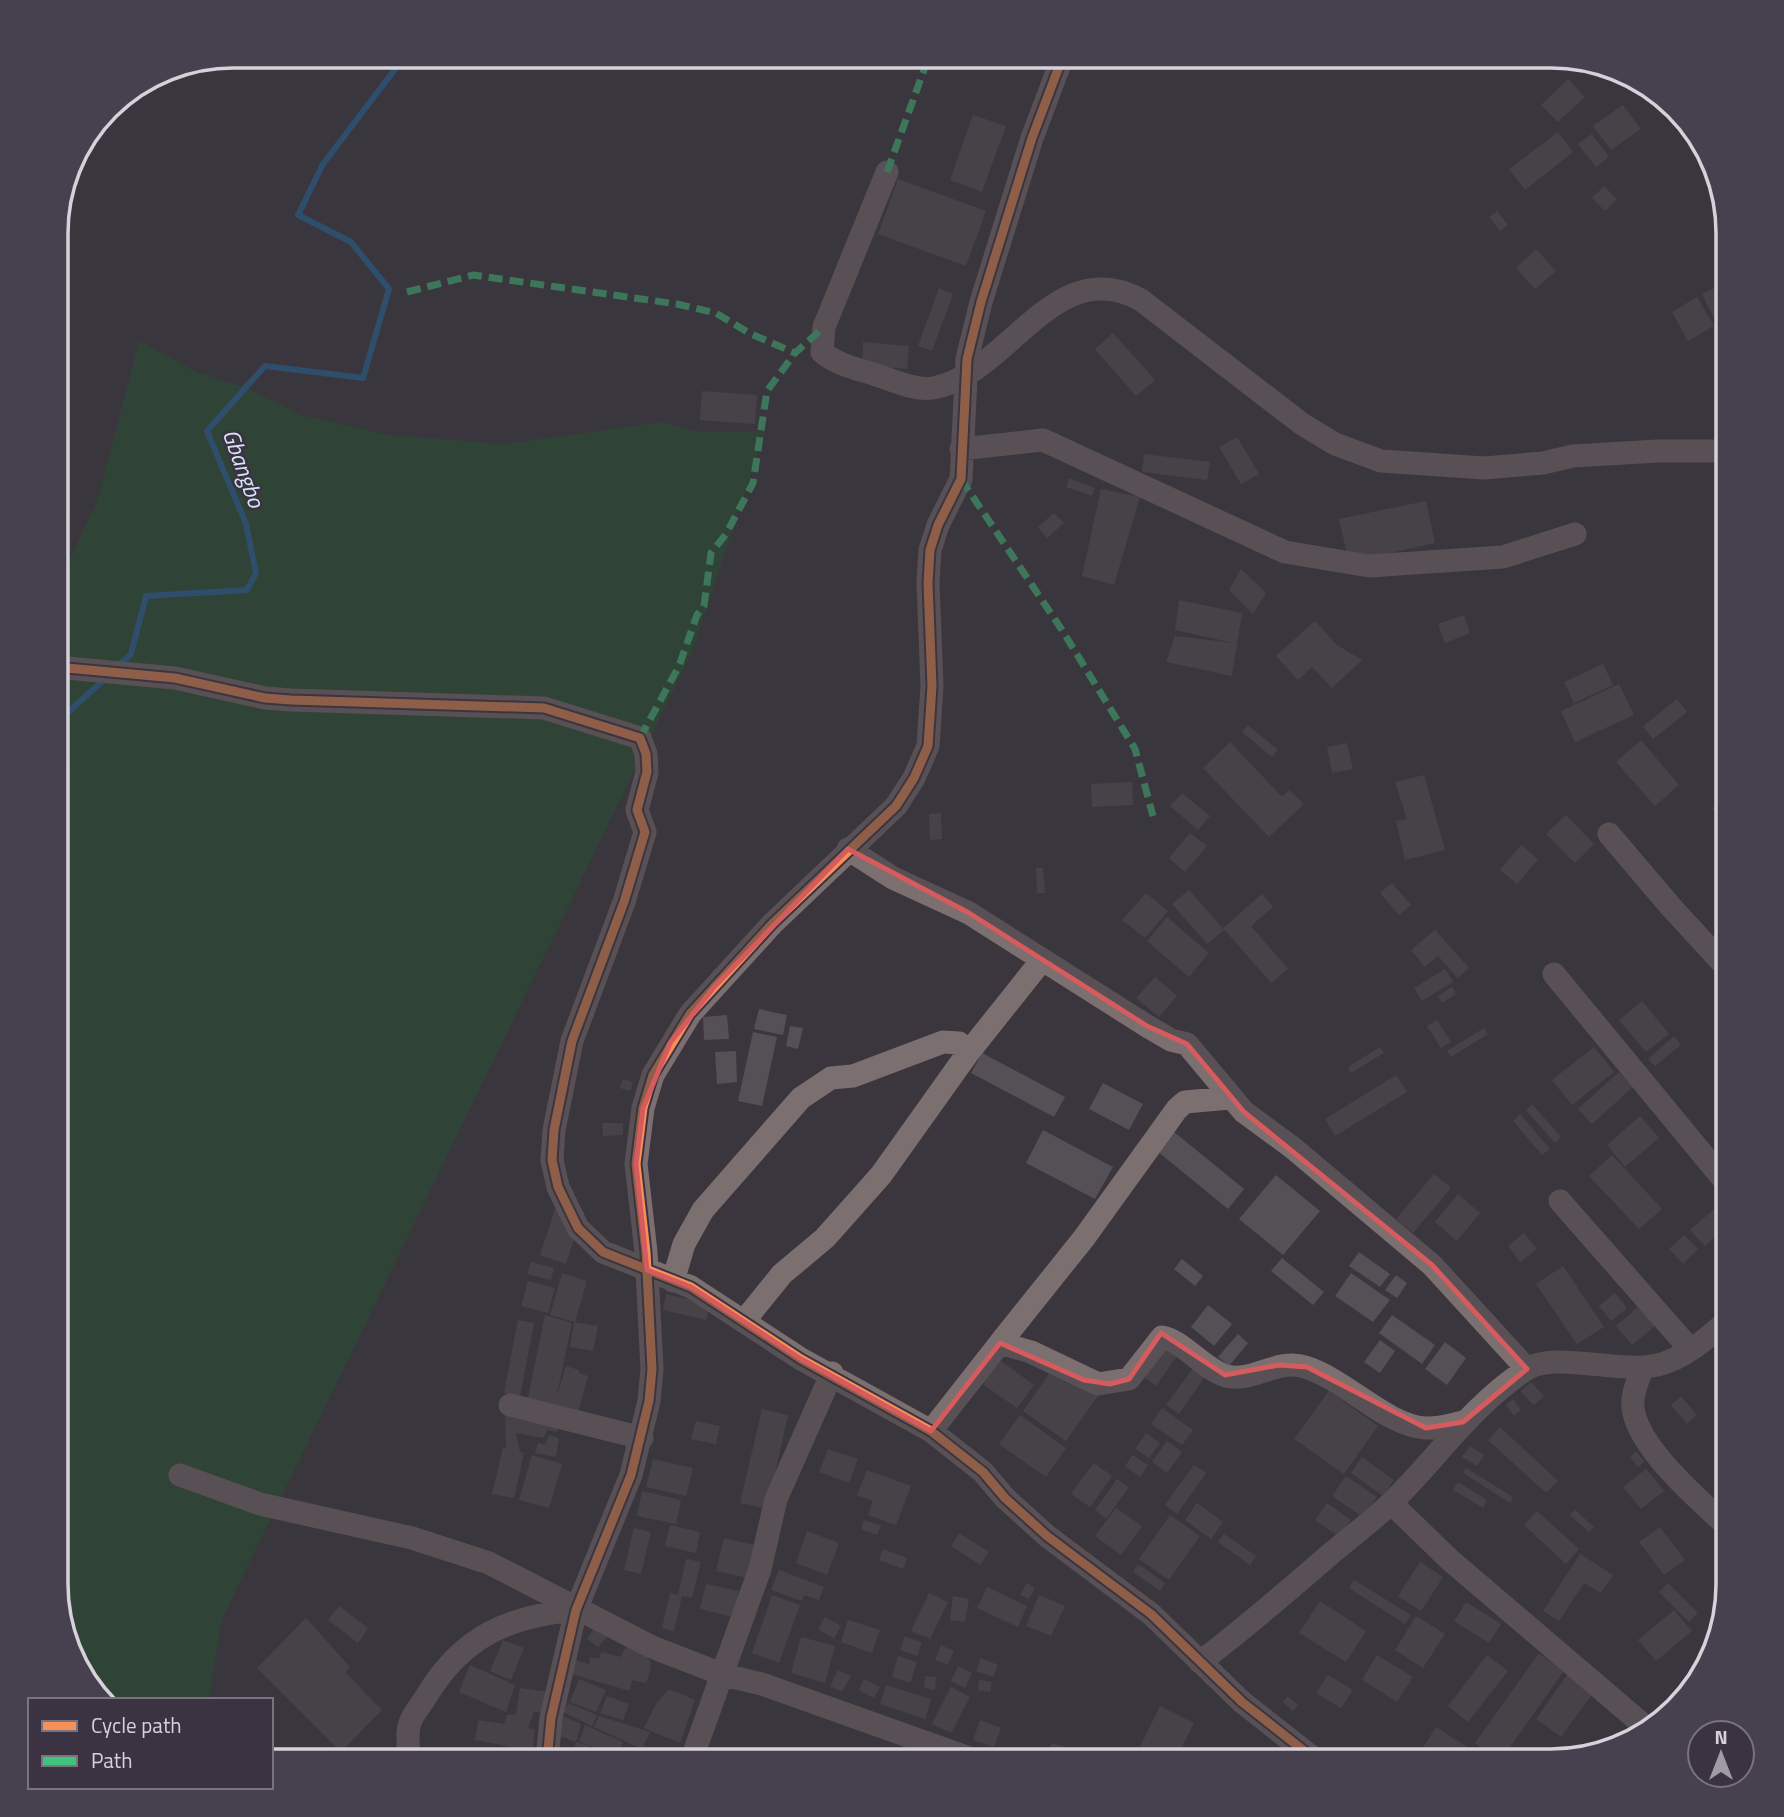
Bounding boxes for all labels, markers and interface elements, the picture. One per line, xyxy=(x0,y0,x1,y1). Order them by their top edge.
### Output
water label: Gbangbo xyxy=(214,424,275,513)
legend xyxy=(28,1698,273,1789)
text: Cycle path xyxy=(91,1709,182,1741)
north arrow xyxy=(1686,1719,1756,1789)
text: N xyxy=(1714,1722,1728,1751)
text: Path xyxy=(91,1744,133,1776)

